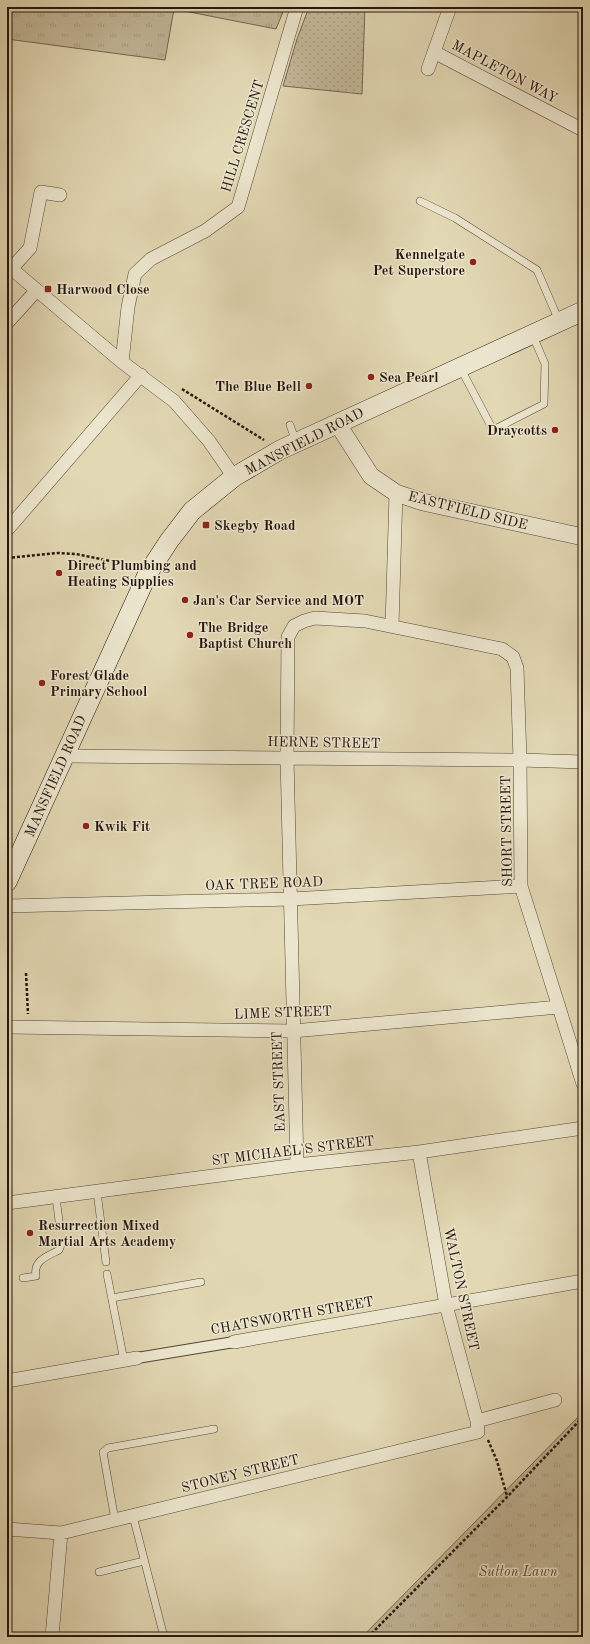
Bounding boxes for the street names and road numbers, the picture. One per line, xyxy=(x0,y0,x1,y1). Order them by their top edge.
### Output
street label: MAPLETON WAY xyxy=(449,38,560,106)
street label: HILL CRESCENT xyxy=(219,78,267,194)
street label: MANSFIELD ROAD xyxy=(243,406,366,478)
street label: EASTFIELD SIDE xyxy=(407,489,529,533)
street label: MANSFIELD ROAD xyxy=(23,713,89,839)
street label: HERNE STREET xyxy=(267,735,381,751)
street label: SHORT STREET xyxy=(499,775,515,887)
street label: OAK TREE ROAD xyxy=(205,875,323,893)
street label: LIME STREET xyxy=(234,1004,332,1022)
street label: EAST STREET xyxy=(270,1031,288,1133)
street label: ST MICHAEL'S STREET xyxy=(211,1134,375,1168)
street label: WALTON STREET xyxy=(441,1226,481,1352)
street label: CHATSWORTH STREET xyxy=(210,1295,375,1337)
street label: STONEY STREET xyxy=(180,1453,301,1495)

